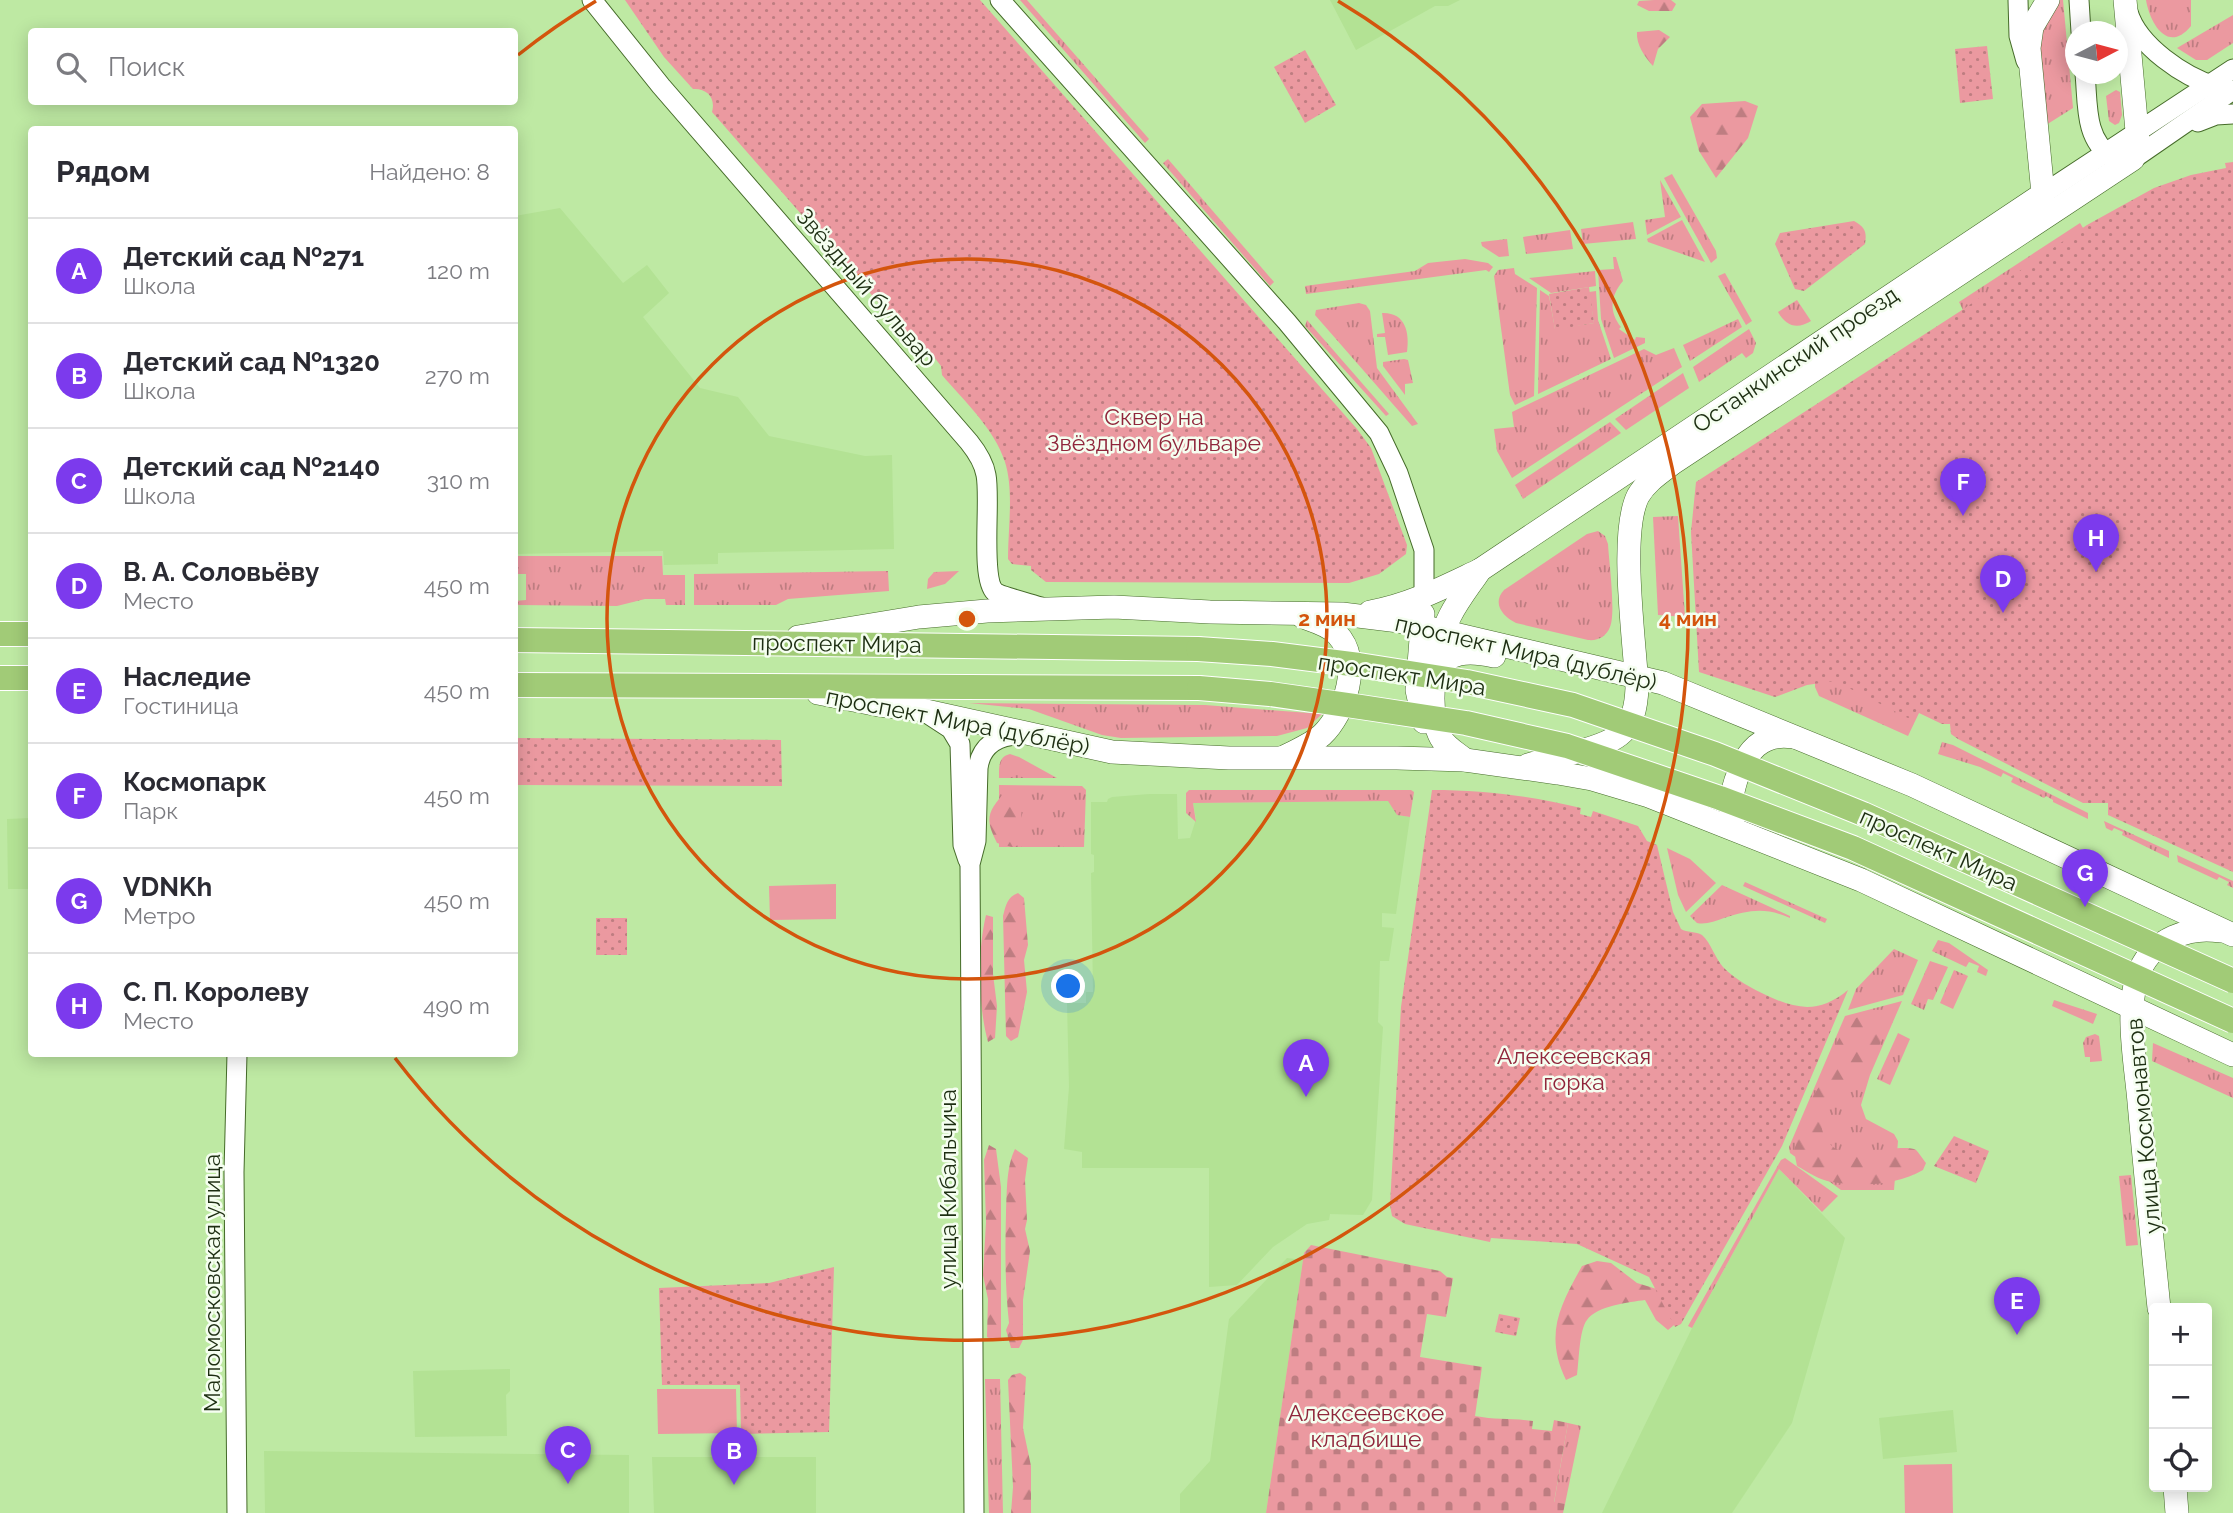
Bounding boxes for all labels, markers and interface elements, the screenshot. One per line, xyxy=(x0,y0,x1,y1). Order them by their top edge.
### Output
north arrow xyxy=(2065,21,2128,84)
search box xyxy=(28,28,518,105)
icon: search xyxy=(52,48,90,86)
text: Поиск xyxy=(108,52,185,82)
text: Рядом xyxy=(56,154,150,189)
text: Найдено: 8 xyxy=(369,158,490,185)
street label: Звёздный бульвар xyxy=(791,203,943,371)
text: Детский сад №271 xyxy=(123,242,364,272)
text: A xyxy=(71,257,87,284)
text: 120 m xyxy=(427,257,490,284)
text: Школа xyxy=(123,272,196,299)
street label: Останкинский проезд xyxy=(1687,280,1903,438)
text: Детский сад №1320 xyxy=(123,347,380,377)
text: B xyxy=(71,362,87,389)
text: 270 m xyxy=(425,362,490,389)
text: Школа xyxy=(123,377,196,404)
park label: Сквер на Звёздном бульваре xyxy=(1047,403,1261,456)
text: Детский сад №2140 xyxy=(123,452,380,482)
pin: F xyxy=(1940,458,1986,516)
text: C xyxy=(71,467,87,494)
text: 310 m xyxy=(427,467,490,494)
text: Школа xyxy=(123,482,196,509)
pin: H xyxy=(2073,514,2119,572)
pin: D xyxy=(1980,555,2026,613)
text: В. А. Соловьёву xyxy=(123,557,319,587)
text: D xyxy=(71,572,87,599)
text: 450 m xyxy=(424,572,490,599)
text: Место xyxy=(123,587,194,614)
text: 2 мин xyxy=(1298,606,1356,631)
text: 4 мин xyxy=(1659,606,1717,631)
centre of rings xyxy=(955,607,979,631)
street label: проспект Мира (дублёр) xyxy=(1392,608,1660,696)
street label: проспект Мира xyxy=(752,628,922,658)
street label: проспект Мира xyxy=(1316,647,1488,701)
text: Наследие xyxy=(123,662,251,692)
text: E xyxy=(72,677,86,704)
text: 450 m xyxy=(424,677,490,704)
street label: проспект Мира (дублёр) xyxy=(824,682,1092,760)
text: Гостиница xyxy=(123,692,239,719)
text: Космопарк xyxy=(123,767,267,797)
text: F xyxy=(72,782,86,809)
text: 450 m xyxy=(424,782,490,809)
text: Парк xyxy=(123,797,178,824)
street label: проспект Мира xyxy=(1856,802,2022,896)
pin: G xyxy=(2062,849,2108,907)
text: VDNKh xyxy=(123,872,212,902)
text: G xyxy=(71,887,87,914)
text: 450 m xyxy=(424,887,490,914)
text: Метро xyxy=(123,902,195,929)
your location xyxy=(1051,969,1085,1003)
text: С. П. Королеву xyxy=(123,977,309,1007)
text: H xyxy=(70,992,88,1019)
text: 490 m xyxy=(423,992,490,1019)
text: Место xyxy=(123,1007,194,1034)
street label: улица Космонавтов xyxy=(2120,1017,2166,1235)
pin: A xyxy=(1283,1039,1329,1097)
park label: Алексеевская горка xyxy=(1497,1042,1651,1095)
street label: улица Кибальчича xyxy=(934,1089,961,1289)
street label: Маломосковская улица xyxy=(198,1154,225,1412)
pin: E xyxy=(1994,1277,2040,1335)
map controls xyxy=(2149,1303,2212,1492)
button: + xyxy=(2149,1303,2212,1366)
button: − xyxy=(2149,1366,2212,1429)
park label: Алексеевское кладбище xyxy=(1288,1399,1444,1452)
pin: C xyxy=(545,1426,591,1484)
pin: B xyxy=(711,1427,757,1485)
button: locate xyxy=(2149,1429,2212,1492)

